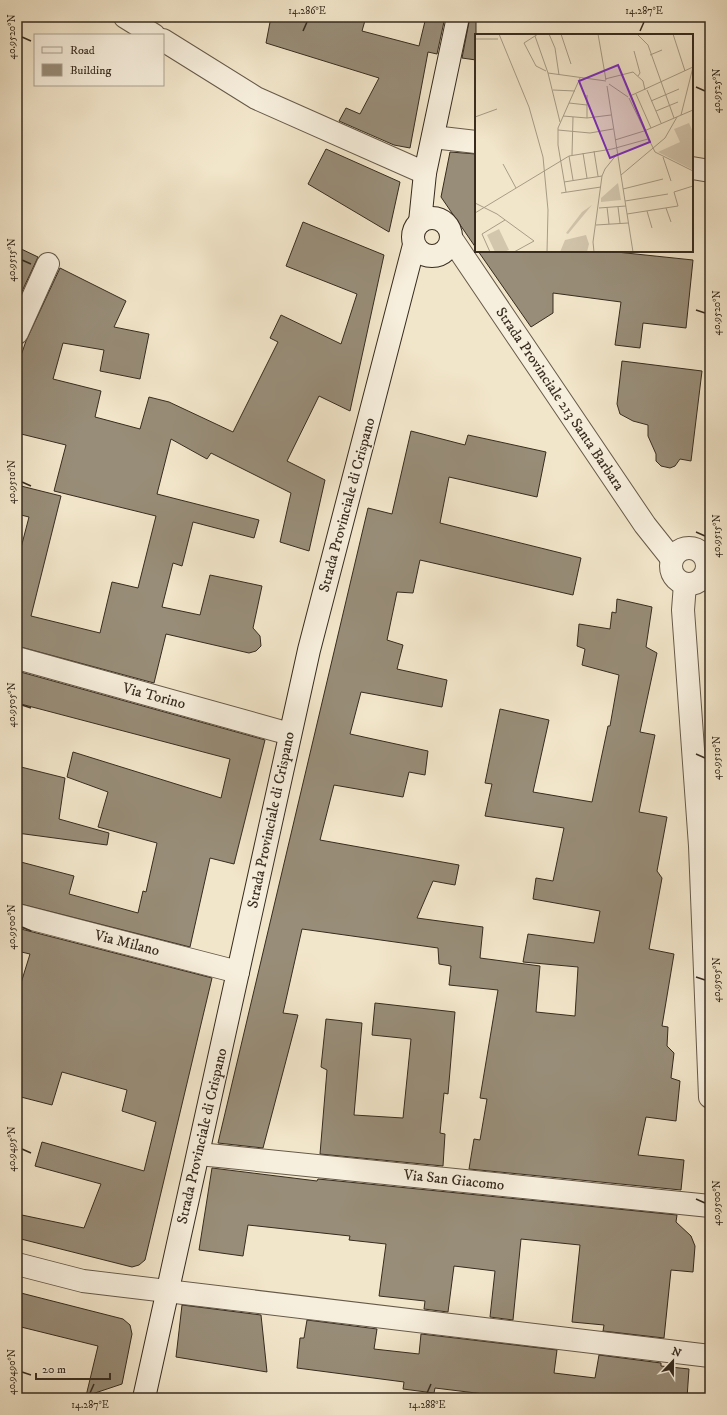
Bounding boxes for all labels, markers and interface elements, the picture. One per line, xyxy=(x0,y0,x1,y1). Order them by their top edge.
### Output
text: 14.286°E xyxy=(288,5,326,17)
text: 14.287°E xyxy=(625,5,663,17)
text: 40.9520°N xyxy=(6,14,18,60)
legend xyxy=(34,34,164,86)
inset map xyxy=(475,34,693,252)
text: Road xyxy=(70,43,95,58)
text: Building xyxy=(70,63,111,78)
text: 40.9525°N xyxy=(711,69,723,113)
text: 40.9515°N xyxy=(6,238,18,282)
text: 40.9520°N xyxy=(711,290,723,336)
street label: Strada Provinciale 213 Santa Barbara xyxy=(491,304,629,495)
street label: Strada Provinciale di Crispano xyxy=(315,416,379,594)
text: 40.9510°N xyxy=(6,460,18,504)
text: 40.9515°N xyxy=(711,514,723,558)
street label: Via Torino xyxy=(119,678,188,714)
text: 40.9505°N xyxy=(6,682,18,728)
street label: Strada Provinciale di Crispano xyxy=(243,730,299,910)
text: 40.9510°N xyxy=(711,736,723,780)
text: 40.9500°N xyxy=(6,904,18,950)
street label: Via Milano xyxy=(92,926,161,960)
text: 40.9505°N xyxy=(711,957,723,1003)
street label: Strada Provinciale di Crispano xyxy=(172,1046,232,1226)
text: 40.9495°N xyxy=(6,1126,18,1172)
street label: Via San Giacomo xyxy=(402,1165,505,1195)
text: 40.9500°N xyxy=(711,1180,723,1226)
north arrow xyxy=(653,1341,693,1381)
text: N xyxy=(670,1344,683,1361)
text: 40.9490°N xyxy=(6,1349,18,1395)
scale bar xyxy=(36,1355,110,1381)
text: 20 m xyxy=(42,1362,66,1377)
text: 14.287°E xyxy=(71,1399,109,1411)
text: 14.288°E xyxy=(408,1399,446,1411)

